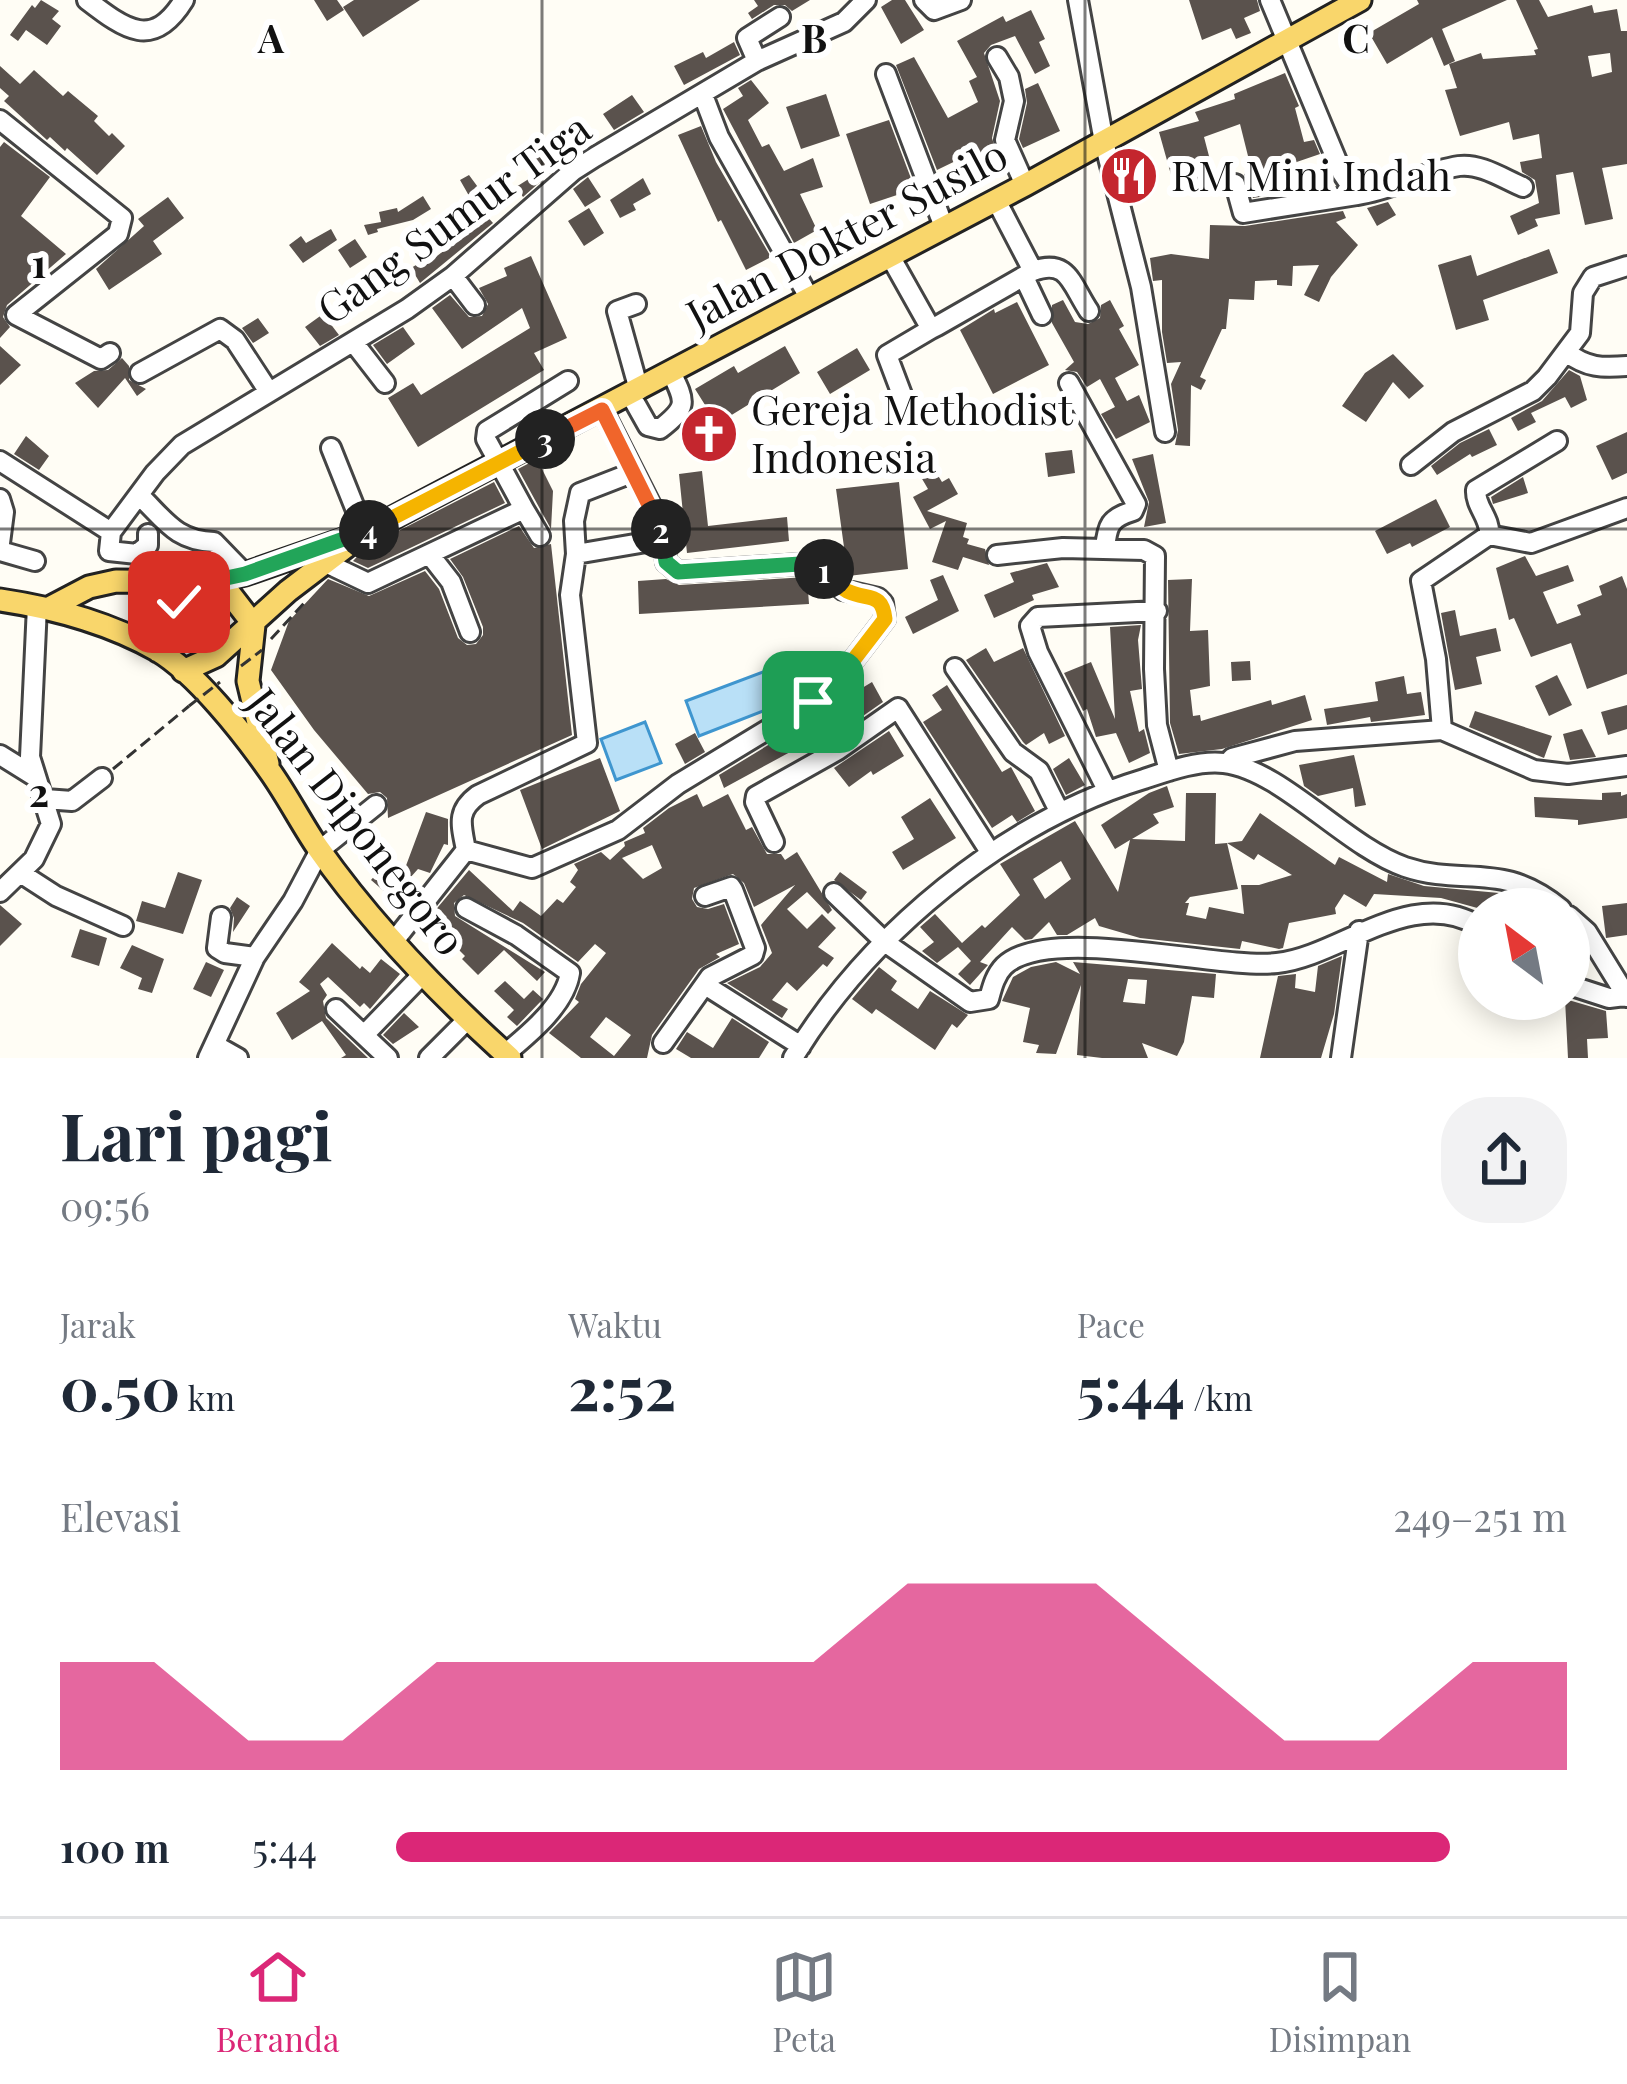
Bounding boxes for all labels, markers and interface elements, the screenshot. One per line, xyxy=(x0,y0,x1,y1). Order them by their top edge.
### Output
text: A xyxy=(257,11,285,63)
text: B xyxy=(801,11,827,63)
text: C xyxy=(1342,11,1370,63)
street label: Gang Sumur Tiga xyxy=(305,99,601,335)
street label: Jalan Dokter Susilo xyxy=(675,125,1016,342)
restaurant icon: RM Mini Indah xyxy=(1098,145,1160,207)
place label: RM Mini Indah xyxy=(1171,146,1452,202)
text: 1 xyxy=(32,236,46,288)
place label: Gereja Methodist Indonesia xyxy=(751,380,1074,484)
church icon: Gereja Methodist Indonesia xyxy=(678,403,740,465)
pin: 3 xyxy=(515,409,575,469)
text: 3 xyxy=(537,417,553,461)
pin: 2 xyxy=(631,499,691,559)
pin: 4 xyxy=(339,500,399,560)
text: 2 xyxy=(652,507,670,551)
text: 4 xyxy=(360,508,378,552)
pin: 1 xyxy=(794,539,854,599)
text: 1 xyxy=(818,547,830,591)
pin xyxy=(128,551,230,653)
icon: check xyxy=(146,569,212,635)
pin xyxy=(762,651,864,753)
icon: arrive xyxy=(780,669,846,735)
street label: Jalan Diponegoro xyxy=(235,675,479,966)
text: 2 xyxy=(29,765,49,817)
north arrow xyxy=(1458,888,1590,1020)
map controls xyxy=(1458,888,1590,1020)
text: Lari pagi xyxy=(60,1090,333,1178)
button: share xyxy=(1441,1097,1567,1223)
text: 09:56 xyxy=(60,1179,150,1231)
text: Jarak xyxy=(60,1302,136,1346)
text: Waktu xyxy=(568,1302,662,1346)
text: Pace xyxy=(1077,1302,1145,1346)
text: 0.50 xyxy=(60,1346,180,1426)
text: 2:52 xyxy=(568,1346,676,1426)
text: 5:44 xyxy=(1077,1346,1185,1426)
text: km xyxy=(180,1375,235,1419)
text: /km xyxy=(1185,1375,1253,1419)
text: Elevasi xyxy=(60,1490,181,1542)
text: 249–251 m xyxy=(1393,1490,1567,1542)
text: 100 m xyxy=(60,1821,170,1873)
text: 5:44 xyxy=(252,1821,317,1873)
tab: Beranda xyxy=(216,1944,339,2060)
tab: Peta xyxy=(771,1944,837,2060)
tab: Disimpan xyxy=(1269,1944,1411,2060)

